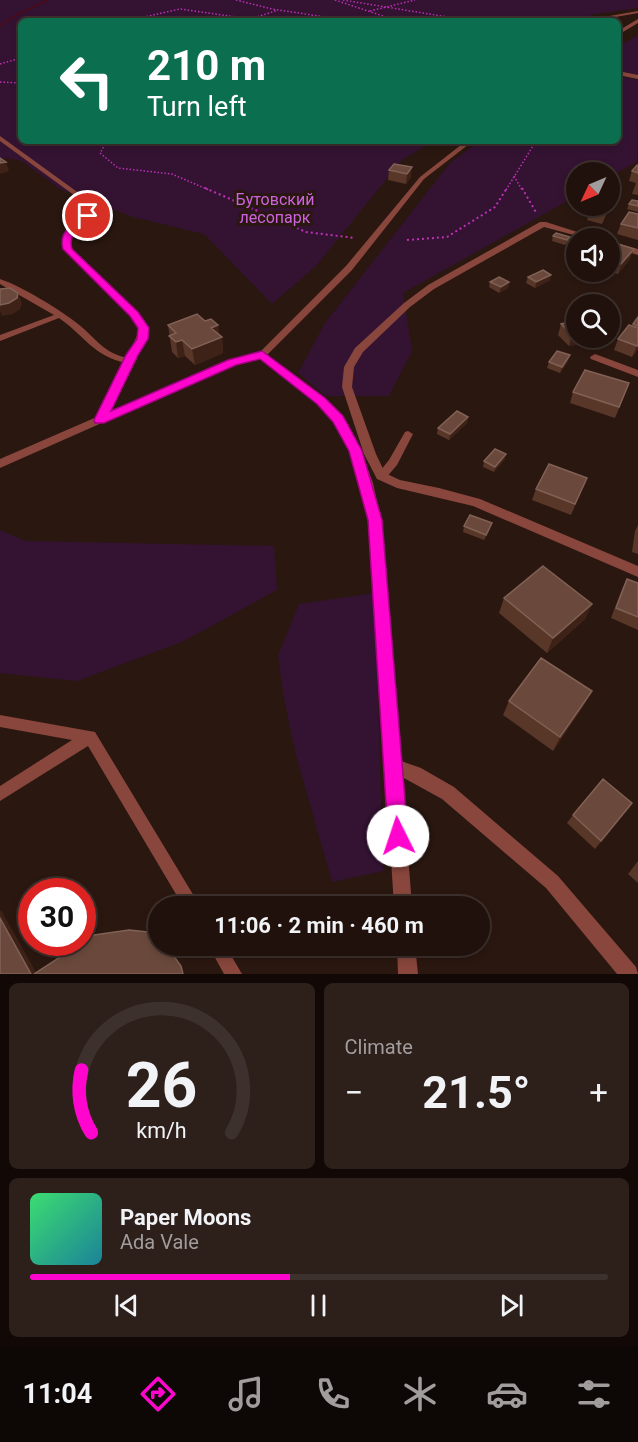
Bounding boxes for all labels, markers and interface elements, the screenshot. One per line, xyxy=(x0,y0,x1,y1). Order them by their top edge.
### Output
text: 210 m xyxy=(147,41,266,90)
icon: left xyxy=(48,42,126,120)
text: Turn left xyxy=(147,91,247,123)
north arrow xyxy=(566,162,620,216)
map controls xyxy=(566,162,620,348)
pin xyxy=(62,190,113,241)
park label: Бутовский лесопарк xyxy=(236,190,314,227)
icon: arrive xyxy=(71,199,104,232)
button: sound xyxy=(566,228,620,282)
button: search xyxy=(566,294,620,348)
position arrow xyxy=(366,804,430,868)
speed limit sign: 30 xyxy=(18,878,96,956)
text: 11:06 · 2 min · 460 m xyxy=(214,913,424,938)
text: Climate xyxy=(345,1035,413,1059)
text: 26 xyxy=(126,1049,198,1122)
text: 21.5° xyxy=(422,1066,530,1119)
text: − xyxy=(345,1073,363,1112)
text: + xyxy=(589,1073,608,1112)
text: km/h xyxy=(137,1118,187,1143)
text: Paper Moons xyxy=(120,1205,251,1230)
text: Ada Vale xyxy=(120,1230,199,1254)
icon: previous xyxy=(110,1289,143,1322)
icon: pause xyxy=(302,1289,335,1322)
icon: next xyxy=(495,1289,528,1322)
icon: directions xyxy=(137,1373,179,1415)
icon: music xyxy=(225,1373,267,1415)
icon: phone xyxy=(312,1373,354,1415)
icon: climate xyxy=(399,1373,441,1415)
icon: car xyxy=(486,1373,528,1415)
icon: filters xyxy=(573,1373,615,1415)
text: 11:04 xyxy=(23,1378,92,1410)

